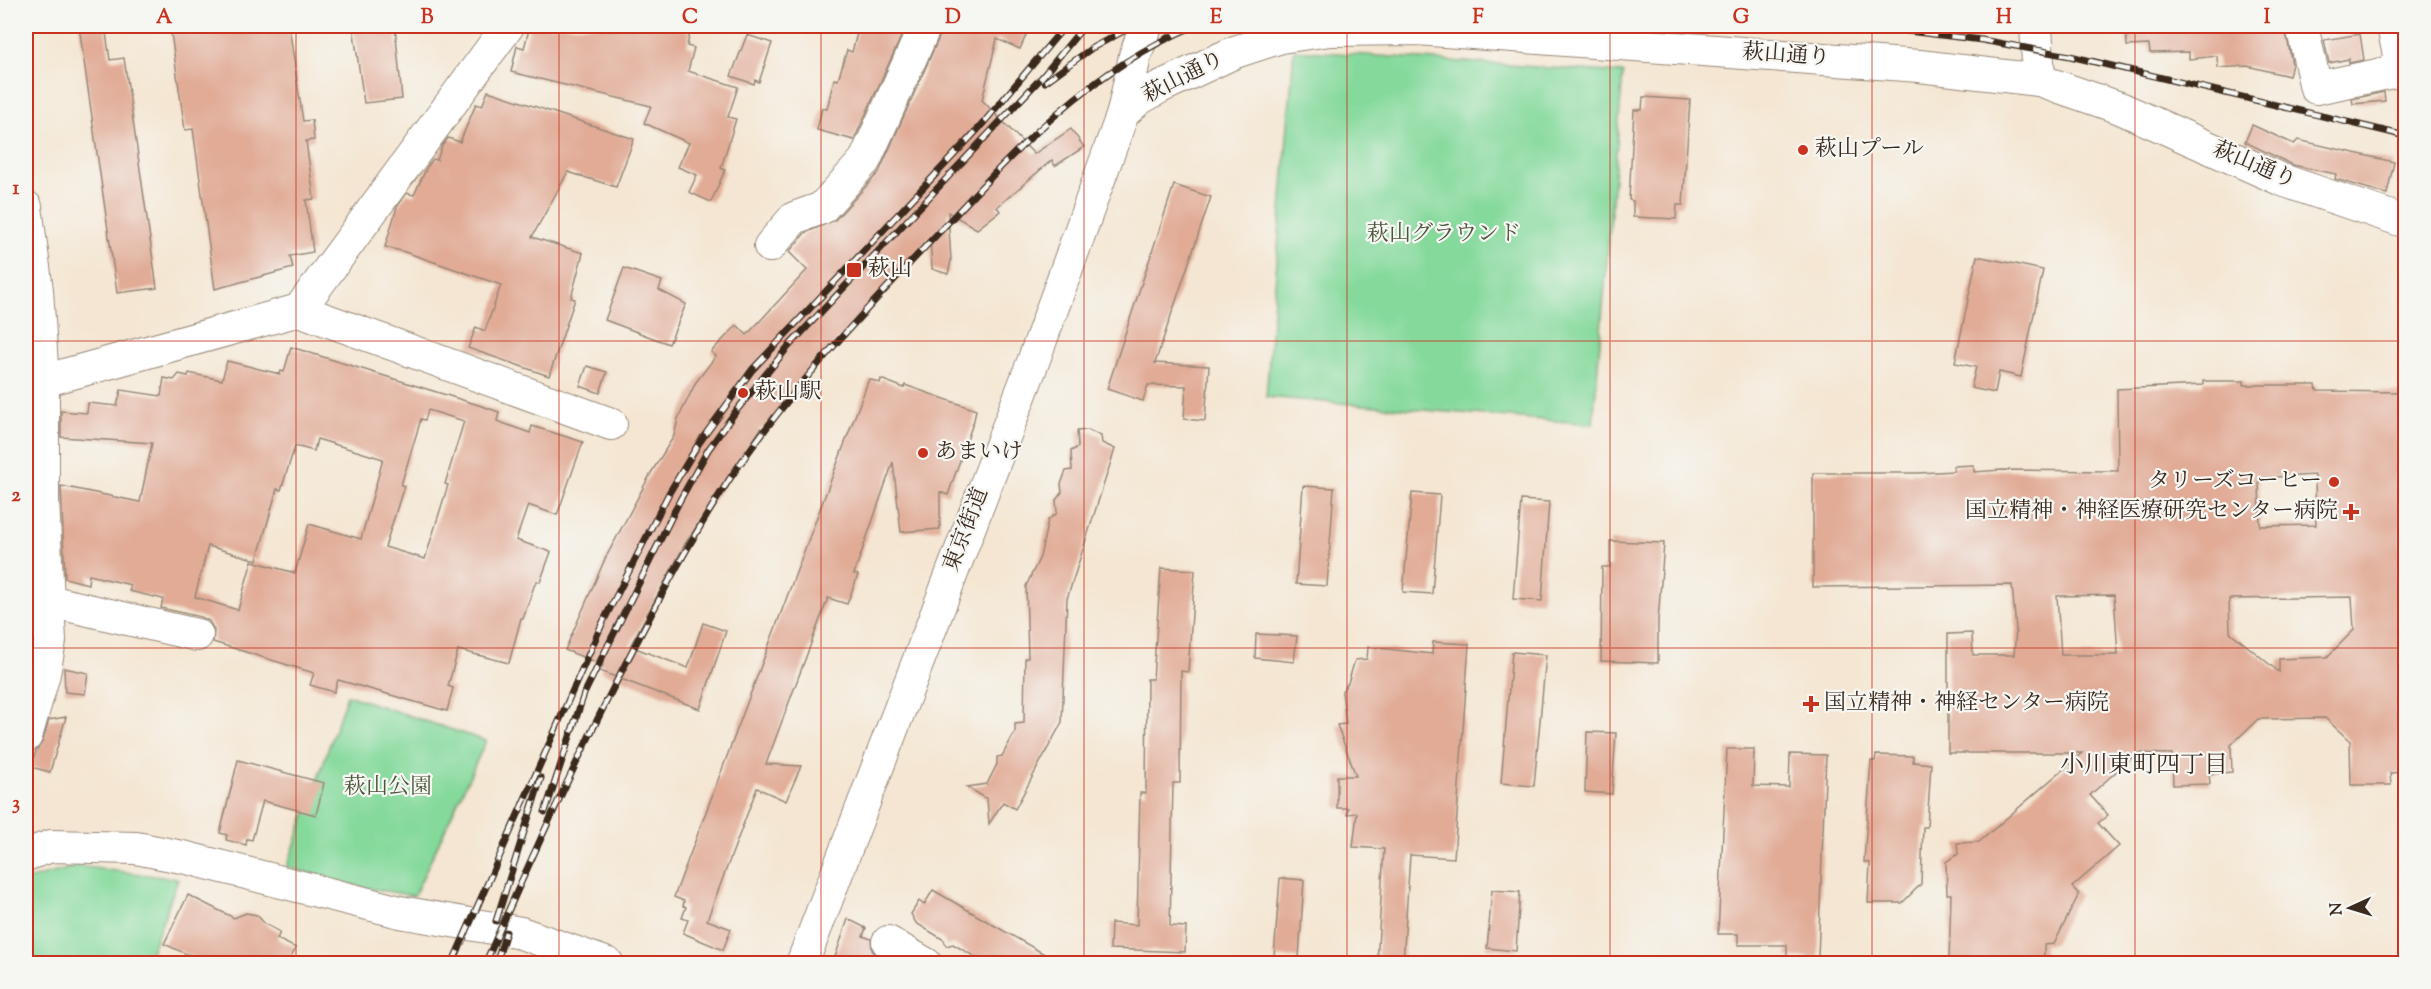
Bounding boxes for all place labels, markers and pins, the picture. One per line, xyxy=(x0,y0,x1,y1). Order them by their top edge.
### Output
place label: 萩山プール xyxy=(1815,134,1924,166)
marker: 萩山プール xyxy=(1796,143,1810,157)
place label: 萩山 xyxy=(868,254,912,286)
marker: 萩山 xyxy=(845,261,863,279)
place label: 萩山駅 xyxy=(755,377,821,409)
marker: 萩山駅 xyxy=(736,386,750,400)
place label: あまいけ xyxy=(935,437,1023,469)
marker: あまいけ xyxy=(916,446,930,460)
place label: タリーズコーヒー xyxy=(2148,466,2322,498)
marker: タリーズコーヒー xyxy=(2327,475,2341,489)
place label: 国立精神・神経医療研究センター病院 xyxy=(1965,496,2338,528)
marker: 国立精神・神経医療研究センター病院 xyxy=(2342,503,2360,521)
place label: 国立精神・神経センター病院 xyxy=(1824,688,2109,720)
marker: 国立精神・神経センター病院 xyxy=(1802,695,1820,713)

